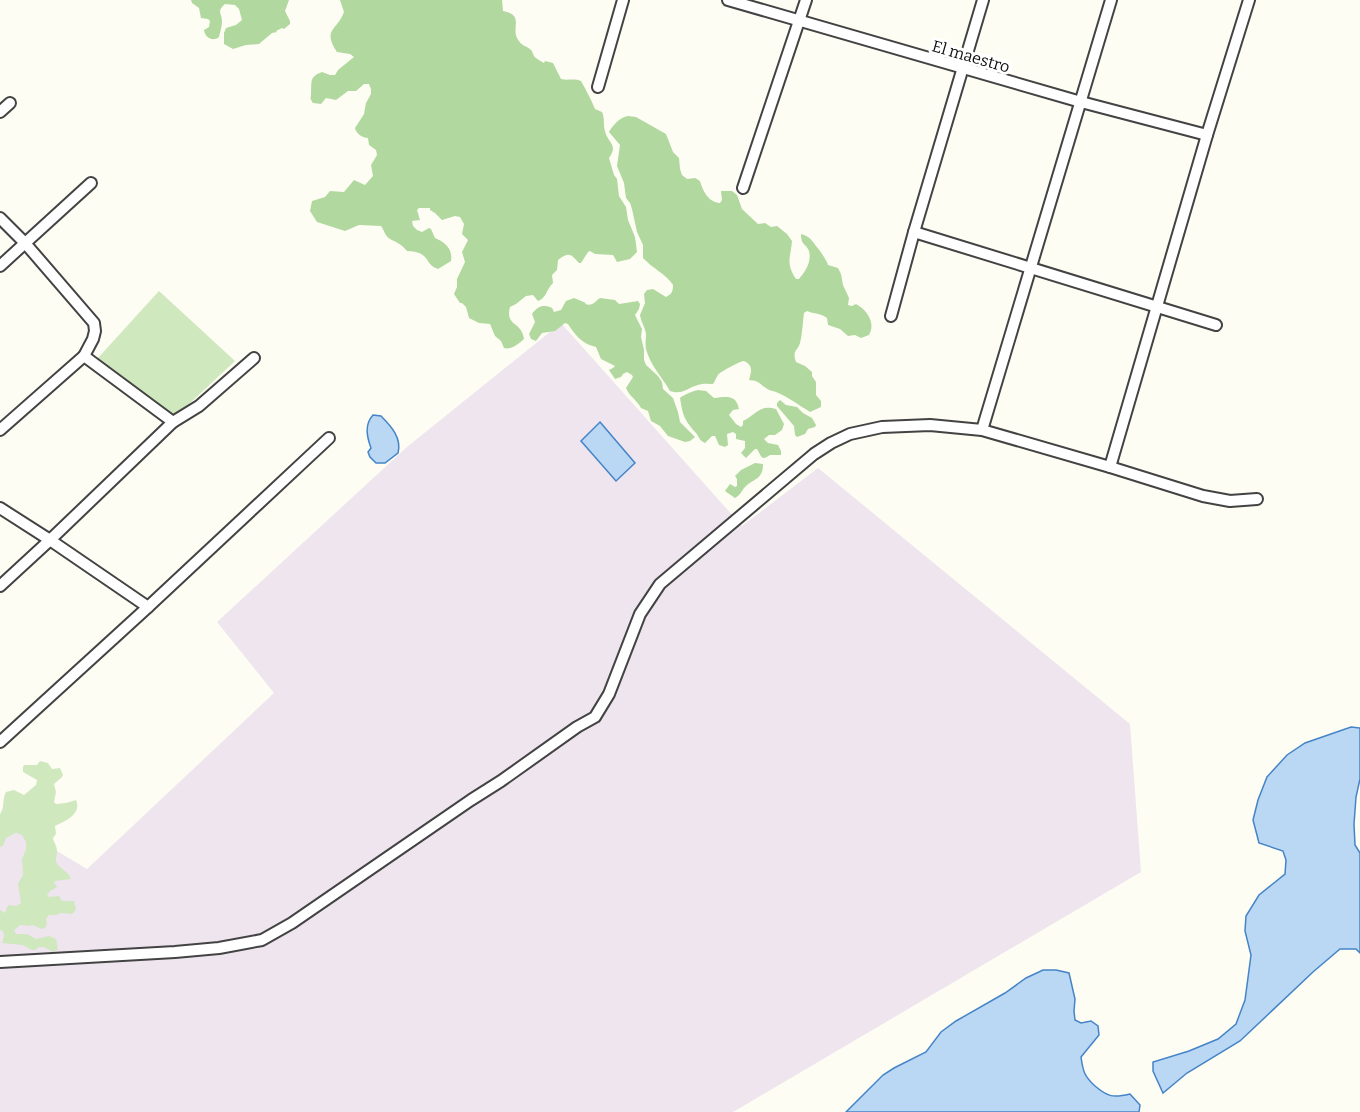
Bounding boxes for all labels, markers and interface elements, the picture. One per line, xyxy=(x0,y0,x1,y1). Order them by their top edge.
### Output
street label: El maestro xyxy=(930,36,1012,77)

